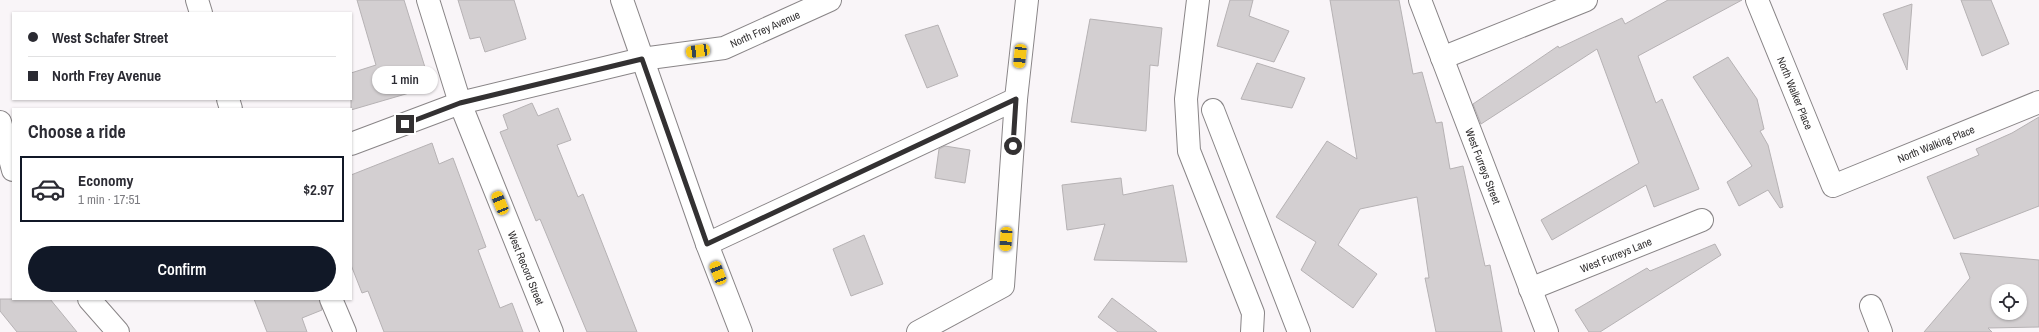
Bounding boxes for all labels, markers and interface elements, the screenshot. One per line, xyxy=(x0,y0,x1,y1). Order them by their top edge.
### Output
street label: North Frey Avenue xyxy=(728,7,802,51)
text: West Schafer Street xyxy=(52,27,168,48)
car xyxy=(685,43,711,59)
car xyxy=(1013,43,1027,69)
street label: North Walker Place xyxy=(1774,55,1816,131)
text: North Frey Avenue xyxy=(52,65,161,86)
callout: 1 min xyxy=(372,66,438,94)
text: 1 min xyxy=(391,71,419,88)
route end xyxy=(396,115,414,133)
text: Choose a ride xyxy=(28,119,126,144)
street label: North Walking Place xyxy=(1895,122,1977,166)
street label: West Furreys Street xyxy=(1462,126,1504,206)
route start xyxy=(1004,137,1022,155)
text: Economy xyxy=(78,170,133,191)
icon: car xyxy=(30,171,66,207)
text: $2.97 xyxy=(303,179,334,200)
car xyxy=(490,190,510,216)
text: 1 min · 17:51 xyxy=(78,191,140,208)
car xyxy=(999,227,1013,251)
street label: West Record Street xyxy=(505,229,547,307)
street label: West Furreys Lane xyxy=(1578,234,1654,276)
button: Confirm xyxy=(28,246,336,292)
car xyxy=(708,260,728,286)
map controls xyxy=(1991,284,2027,320)
button: locate xyxy=(1991,284,2027,320)

